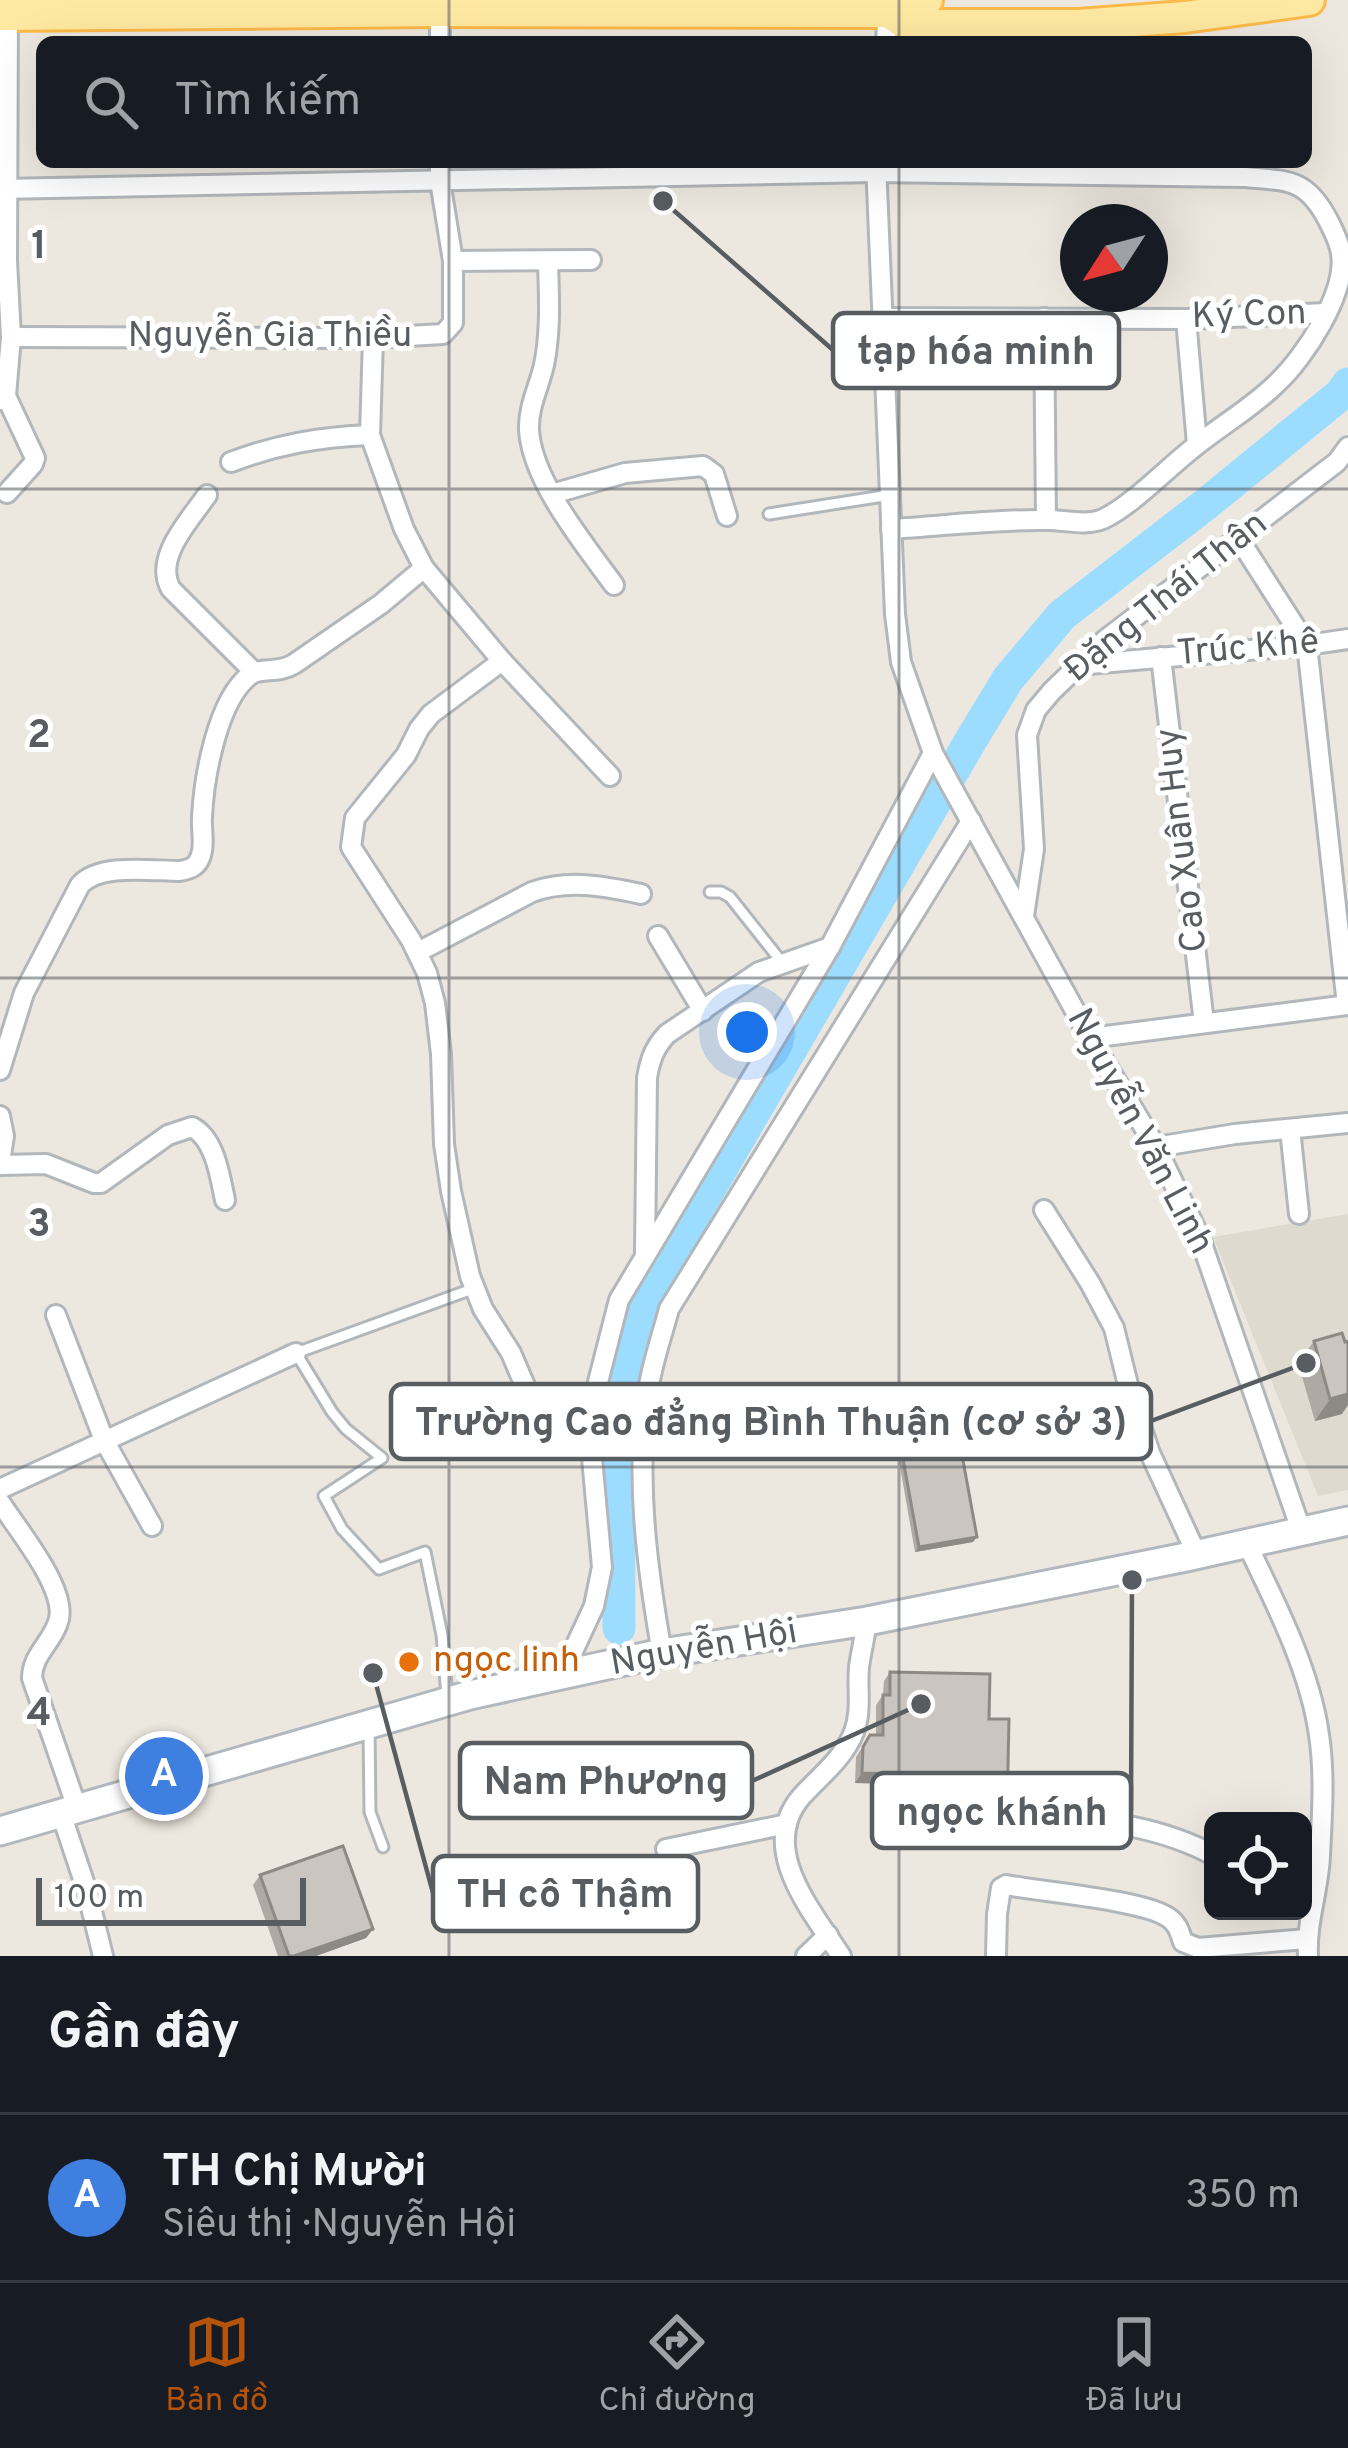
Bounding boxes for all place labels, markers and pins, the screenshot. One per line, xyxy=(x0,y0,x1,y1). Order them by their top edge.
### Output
callout: tạp hóa minh xyxy=(833,313,1119,388)
callout: Trường Cao đẳng Bình Thuận (cơ sở 3) xyxy=(391,1384,1151,1459)
place label: ngọc linh xyxy=(433,1639,580,1685)
marker: ngọc linh xyxy=(396,1649,422,1675)
pin: A xyxy=(125,1731,203,1821)
callout: Nam Phương xyxy=(460,1743,752,1818)
callout: ngọc khánh xyxy=(872,1773,1131,1848)
callout: TH cô Thậm xyxy=(433,1856,698,1931)

